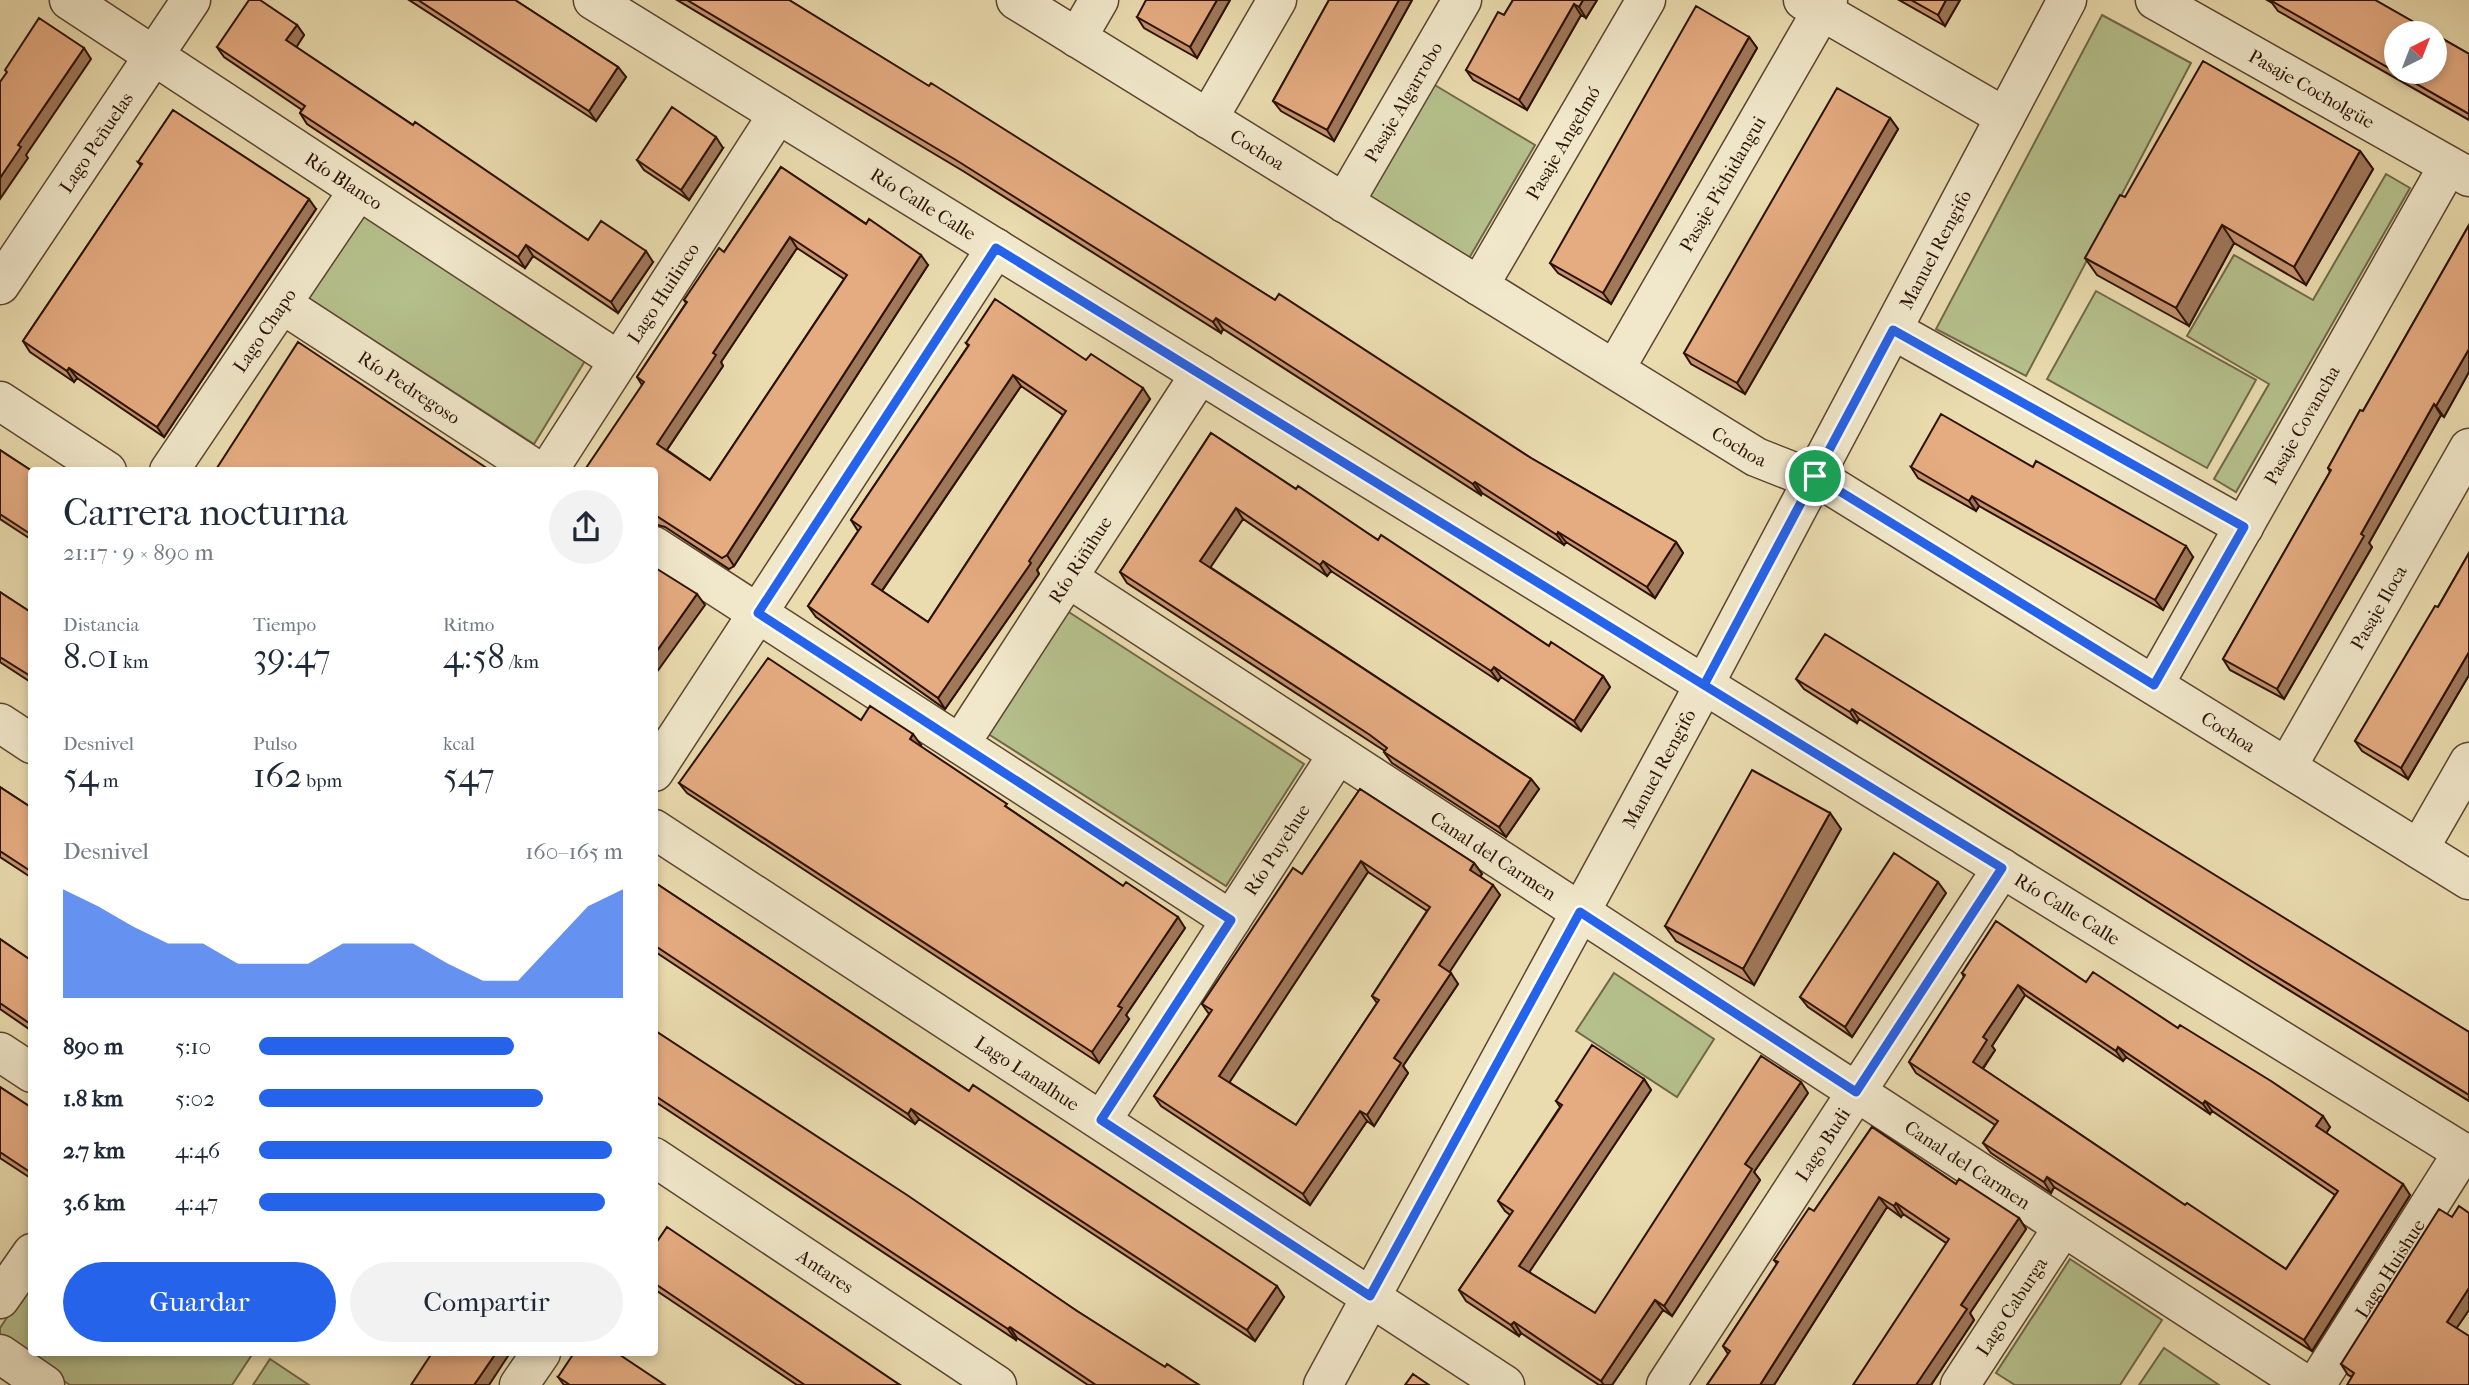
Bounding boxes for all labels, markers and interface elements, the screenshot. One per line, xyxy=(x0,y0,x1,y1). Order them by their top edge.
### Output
north arrow xyxy=(2384,21,2446,84)
map controls xyxy=(2384,21,2447,84)
street label: Pasaje Algarrobo xyxy=(1360,38,1447,167)
street label: Pasaje Cocholgüe xyxy=(2245,45,2378,133)
street label: Pasaje Angelmó xyxy=(1522,82,1605,204)
street label: Lago Peñuelas xyxy=(55,88,138,197)
street label: Pasaje Pichidangui xyxy=(1675,112,1771,256)
street label: Cochoa xyxy=(1226,125,1288,175)
street label: Río Blanco xyxy=(301,148,387,215)
street label: Río Calle Calle xyxy=(866,164,980,245)
street label: Manuel Rengifo xyxy=(1895,186,1976,313)
street label: Lago Huilinco xyxy=(623,239,704,348)
street label: Lago Chapo xyxy=(229,284,301,377)
street label: Río Pedregoso xyxy=(354,347,464,429)
street label: Pasaje Covancha xyxy=(2260,362,2345,489)
street label: Cochoa xyxy=(1707,422,1769,472)
pin xyxy=(1785,446,1845,506)
icon: arrive xyxy=(1796,457,1834,495)
text: Carrera nocturna xyxy=(63,490,348,535)
button: share xyxy=(549,490,623,564)
street label: Río Riñihue xyxy=(1044,512,1117,608)
text: 21:17 · 9 × 890 m xyxy=(63,539,214,566)
street label: Pasaje Iloca xyxy=(2346,561,2412,654)
text: Distancia xyxy=(63,614,139,636)
text: Tiempo xyxy=(253,614,316,636)
text: Ritmo xyxy=(443,614,494,636)
text: 8.01 xyxy=(63,636,119,677)
text: 39:47 xyxy=(253,636,331,677)
text: 4:58 xyxy=(443,636,505,677)
text: km xyxy=(119,651,149,673)
text: /km xyxy=(505,651,539,673)
street label: Manuel Rengifo xyxy=(1618,705,1701,832)
street label: Cochoa xyxy=(2197,707,2259,757)
text: Desnivel xyxy=(63,733,134,755)
text: Pulso xyxy=(253,733,297,755)
text: kcal xyxy=(443,733,475,755)
text: 54 xyxy=(63,755,99,796)
text: 162 xyxy=(253,755,302,796)
text: 547 xyxy=(443,755,495,796)
text: m xyxy=(99,770,119,792)
text: bpm xyxy=(302,770,342,792)
street label: Río Puyehue xyxy=(1240,800,1315,900)
street label: Canal del Carmen xyxy=(1426,807,1560,905)
text: Desnivel xyxy=(63,838,149,865)
text: 160–165 m xyxy=(525,838,623,865)
street label: Río Calle Calle xyxy=(2010,869,2124,950)
street label: Lago Lanalhue xyxy=(971,1032,1083,1116)
text: 890 m xyxy=(63,1033,123,1060)
text: 5:10 xyxy=(175,1033,211,1060)
text: 1.8 km xyxy=(63,1085,123,1112)
text: 5:02 xyxy=(175,1085,215,1112)
street label: Lago Budi xyxy=(1791,1104,1855,1186)
street label: Canal del Carmen xyxy=(1900,1116,2034,1214)
text: 2.7 km xyxy=(63,1137,125,1164)
text: 4:46 xyxy=(175,1137,220,1164)
text: 3.6 km xyxy=(63,1189,125,1216)
text: 4:47 xyxy=(175,1189,218,1216)
street label: Lago Huishue xyxy=(2351,1215,2430,1322)
street label: Antares xyxy=(792,1245,857,1299)
street label: Lago Caburga xyxy=(1972,1253,2052,1360)
button: Guardar xyxy=(63,1262,336,1342)
button: Compartir xyxy=(350,1262,623,1342)

